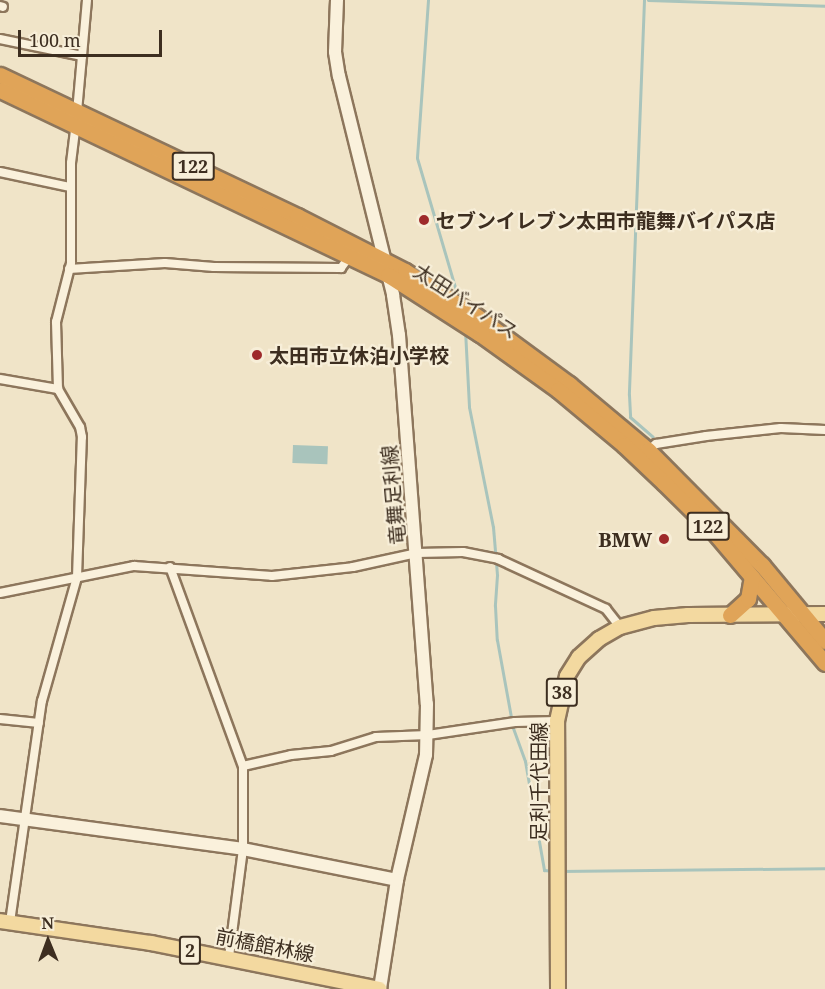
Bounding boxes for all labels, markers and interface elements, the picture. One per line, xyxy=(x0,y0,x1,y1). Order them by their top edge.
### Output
scale bar xyxy=(21,18,165,56)
text: 100 m xyxy=(29,28,81,52)
road number: 122 xyxy=(170,151,216,181)
place label: セブンイレブン太田市龍舞バイパス店 xyxy=(436,208,776,232)
marker: セブンイレブン太田市龍舞バイパス店 xyxy=(417,213,431,227)
street label: 太田バイパス xyxy=(409,258,523,344)
place label: 太田市立休泊小学校 xyxy=(269,343,449,367)
marker: 太田市立休泊小学校 xyxy=(250,348,264,362)
street label: 竜舞足利線 xyxy=(377,444,409,546)
road number: 122 xyxy=(686,511,730,541)
place label: BMW xyxy=(598,527,652,551)
marker: BMW xyxy=(657,532,671,546)
road number: 38 xyxy=(546,677,578,707)
street label: 足利千代田線 xyxy=(526,722,550,842)
north arrow xyxy=(18,911,78,971)
text: N xyxy=(41,912,54,934)
street label: 前橋館林線 xyxy=(214,924,316,966)
road number: 2 xyxy=(178,935,202,965)

